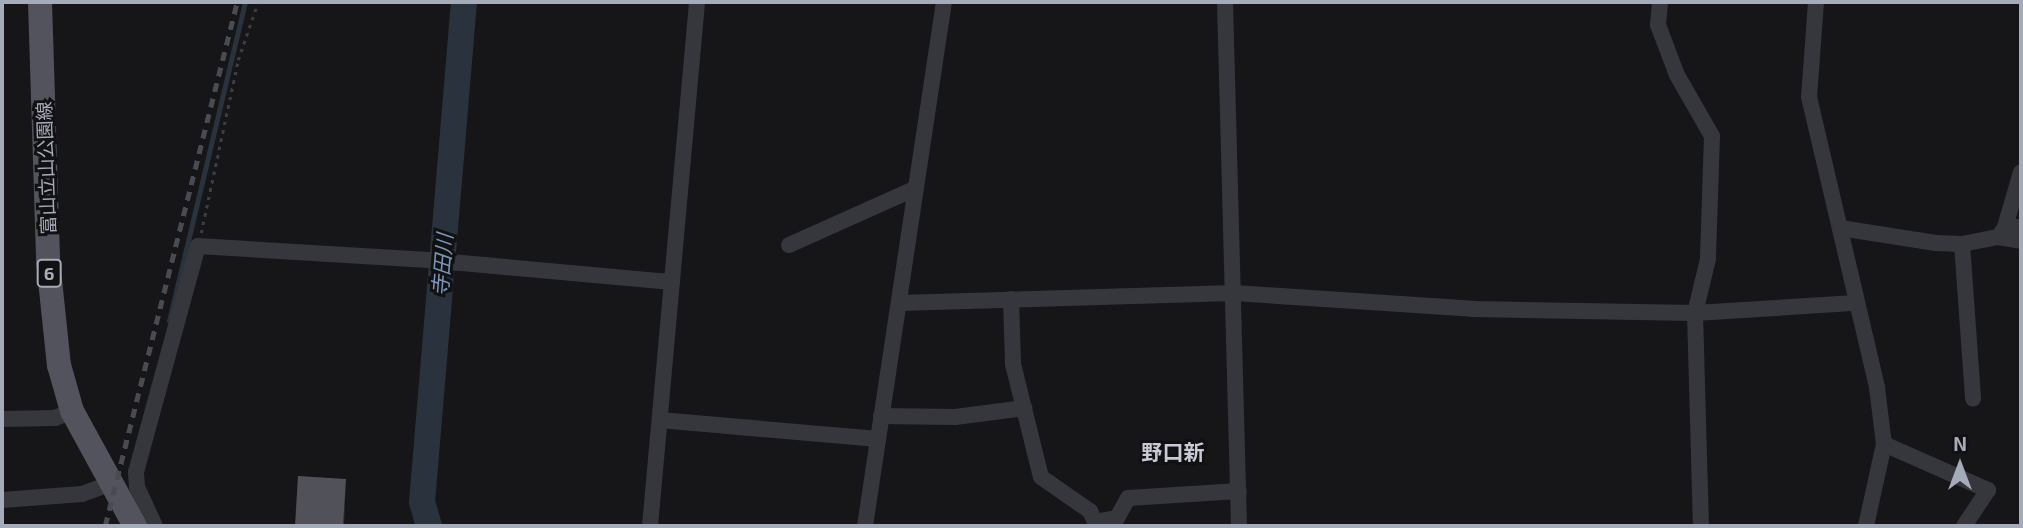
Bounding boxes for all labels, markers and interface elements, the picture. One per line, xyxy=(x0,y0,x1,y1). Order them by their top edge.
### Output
street label: 富山立山公園線 xyxy=(32,101,60,235)
water label: 寺田川 xyxy=(427,233,457,297)
road number: 6 xyxy=(35,258,63,288)
north arrow xyxy=(1925,430,1995,500)
text: N xyxy=(1953,432,1967,455)
district label: 野口新 xyxy=(1142,439,1204,465)

